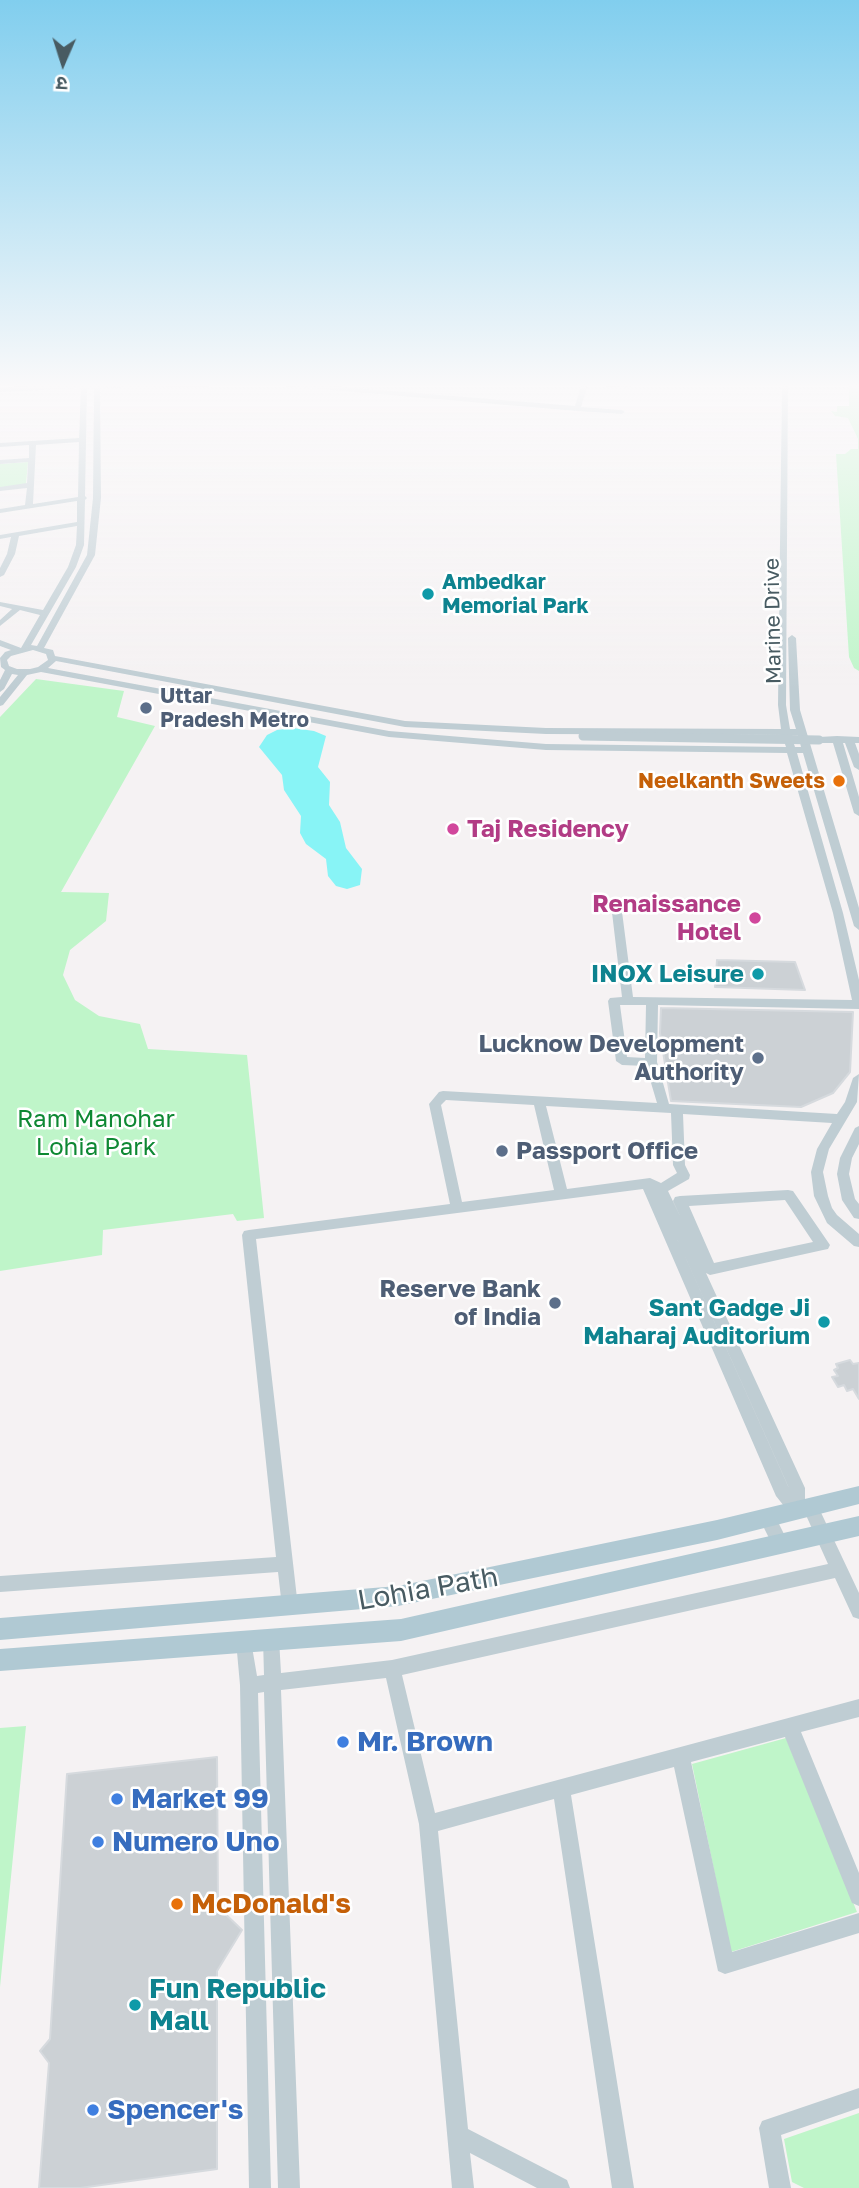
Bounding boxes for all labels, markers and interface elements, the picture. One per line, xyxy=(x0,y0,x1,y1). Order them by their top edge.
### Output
north arrow xyxy=(28,28,98,98)
text: उ xyxy=(56,73,68,96)
street label: Marine Drive xyxy=(759,558,787,684)
place label: Ambedkar Memorial Park xyxy=(442,569,589,619)
marker: Ambedkar Memorial Park xyxy=(420,586,436,602)
place label: Uttar Pradesh Metro xyxy=(160,683,309,733)
marker: Uttar Pradesh Metro xyxy=(138,700,154,716)
place label: Neelkanth Sweets xyxy=(638,768,825,794)
marker: Neelkanth Sweets xyxy=(831,773,847,789)
place label: Taj Residency xyxy=(467,815,629,843)
marker: Taj Residency xyxy=(445,821,461,837)
place label: Renaissance Hotel xyxy=(592,890,741,946)
marker: Renaissance Hotel xyxy=(747,910,763,926)
place label: INOX Leisure xyxy=(591,960,744,988)
marker: INOX Leisure xyxy=(750,966,766,982)
place label: Lucknow Development Authority xyxy=(479,1030,744,1086)
marker: Lucknow Development Authority xyxy=(750,1050,766,1066)
park label: Ram Manohar Lohia Park xyxy=(17,1105,175,1161)
place label: Passport Office xyxy=(516,1137,698,1165)
marker: Passport Office xyxy=(494,1143,510,1159)
place label: Reserve Bank of India xyxy=(380,1275,541,1331)
place label: Sant Gadge Ji Maharaj Auditorium xyxy=(583,1294,810,1350)
marker: Reserve Bank of India xyxy=(547,1295,563,1311)
marker: Sant Gadge Ji Maharaj Auditorium xyxy=(816,1314,832,1330)
street label: Lohia Path xyxy=(355,1560,501,1618)
place label: Mr. Brown xyxy=(357,1725,493,1759)
marker: Mr. Brown xyxy=(335,1734,351,1750)
place label: Market 99 xyxy=(131,1782,269,1816)
marker: Market 99 xyxy=(109,1791,125,1807)
place label: Numero Uno xyxy=(112,1825,279,1859)
marker: Numero Uno xyxy=(90,1834,106,1850)
place label: McDonald's xyxy=(191,1887,351,1921)
marker: McDonald's xyxy=(169,1896,185,1912)
place label: Fun Republic Mall xyxy=(149,1972,326,2038)
marker: Fun Republic Mall xyxy=(127,1997,143,2013)
place label: Spencer's xyxy=(107,2093,243,2127)
marker: Spencer's xyxy=(85,2102,101,2118)

